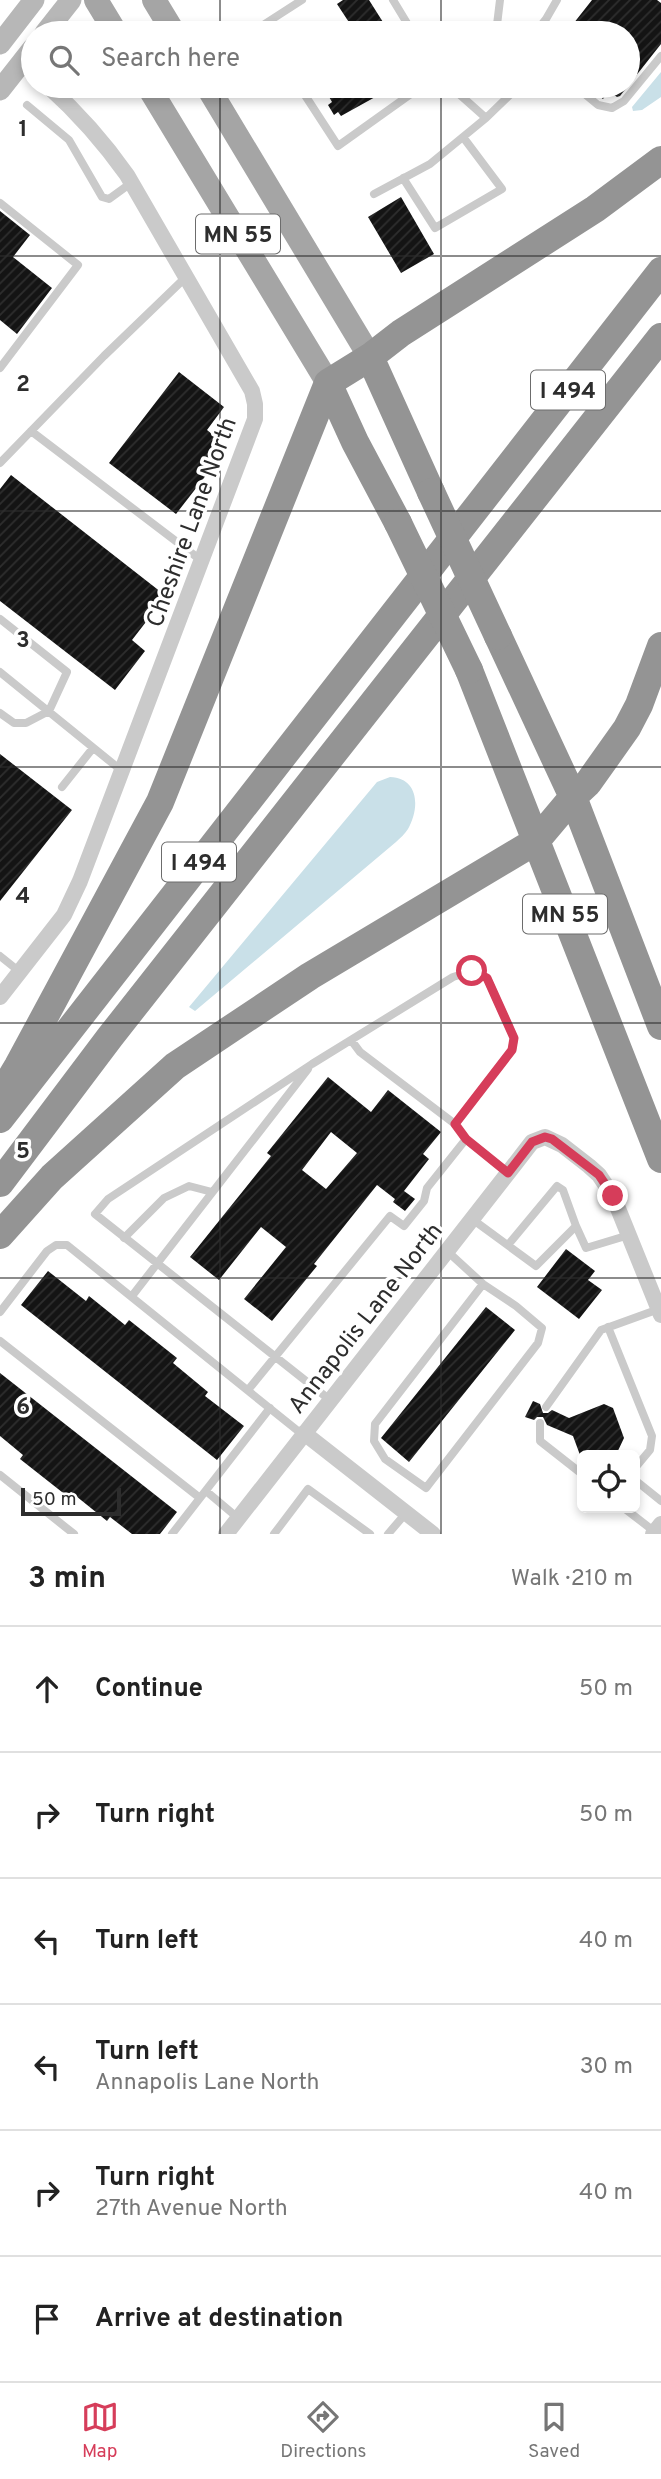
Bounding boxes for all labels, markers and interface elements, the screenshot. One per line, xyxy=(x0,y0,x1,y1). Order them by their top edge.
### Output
search box xyxy=(21,21,640,98)
icon: search xyxy=(45,41,83,79)
text: Search here xyxy=(101,43,240,76)
text: 1 xyxy=(18,116,28,145)
road number: MN 55 xyxy=(196,215,280,254)
road number: I 494 xyxy=(531,370,605,410)
text: 2 xyxy=(16,371,30,400)
street label: Cheshire Lane North xyxy=(141,414,245,632)
text: 3 xyxy=(16,627,30,656)
road number: I 494 xyxy=(162,842,236,882)
text: 4 xyxy=(16,883,30,912)
road number: MN 55 xyxy=(523,894,607,934)
route start xyxy=(456,955,487,986)
text: 5 xyxy=(16,1138,30,1167)
route end xyxy=(597,1180,628,1211)
street label: Annapolis Lane North xyxy=(283,1218,450,1421)
text: 6 xyxy=(16,1394,30,1423)
map controls xyxy=(577,1450,640,1513)
button: locate xyxy=(577,1450,640,1513)
scale bar xyxy=(21,1485,121,1517)
text: 50 m xyxy=(32,1488,77,1512)
text: 3 min xyxy=(28,1561,106,1598)
text: Walk · 210 m xyxy=(511,1565,633,1594)
icon: ahead xyxy=(28,1670,66,1708)
text: Continue xyxy=(95,1673,203,1706)
text: 50 m xyxy=(579,1675,633,1704)
icon: right xyxy=(28,1796,66,1834)
text: Turn right xyxy=(95,1799,215,1832)
text: 50 m xyxy=(579,1801,633,1830)
icon: left xyxy=(28,1922,66,1960)
text: Turn left xyxy=(95,1925,199,1958)
text: 40 m xyxy=(579,1927,633,1956)
text: Turn left xyxy=(95,2036,199,2069)
icon: left xyxy=(28,2048,66,2086)
text: 30 m xyxy=(580,2053,633,2082)
text: Annapolis Lane North xyxy=(95,2069,319,2098)
text: Turn right xyxy=(95,2162,215,2195)
icon: right xyxy=(28,2174,66,2212)
text: 40 m xyxy=(579,2179,633,2208)
text: 27th Avenue North xyxy=(95,2195,288,2224)
icon: arrive xyxy=(28,2300,66,2338)
text: Arrive at destination xyxy=(95,2303,343,2336)
tab: Map xyxy=(81,2398,119,2464)
tab: Directions xyxy=(280,2398,367,2464)
tab: Saved xyxy=(528,2398,580,2464)

